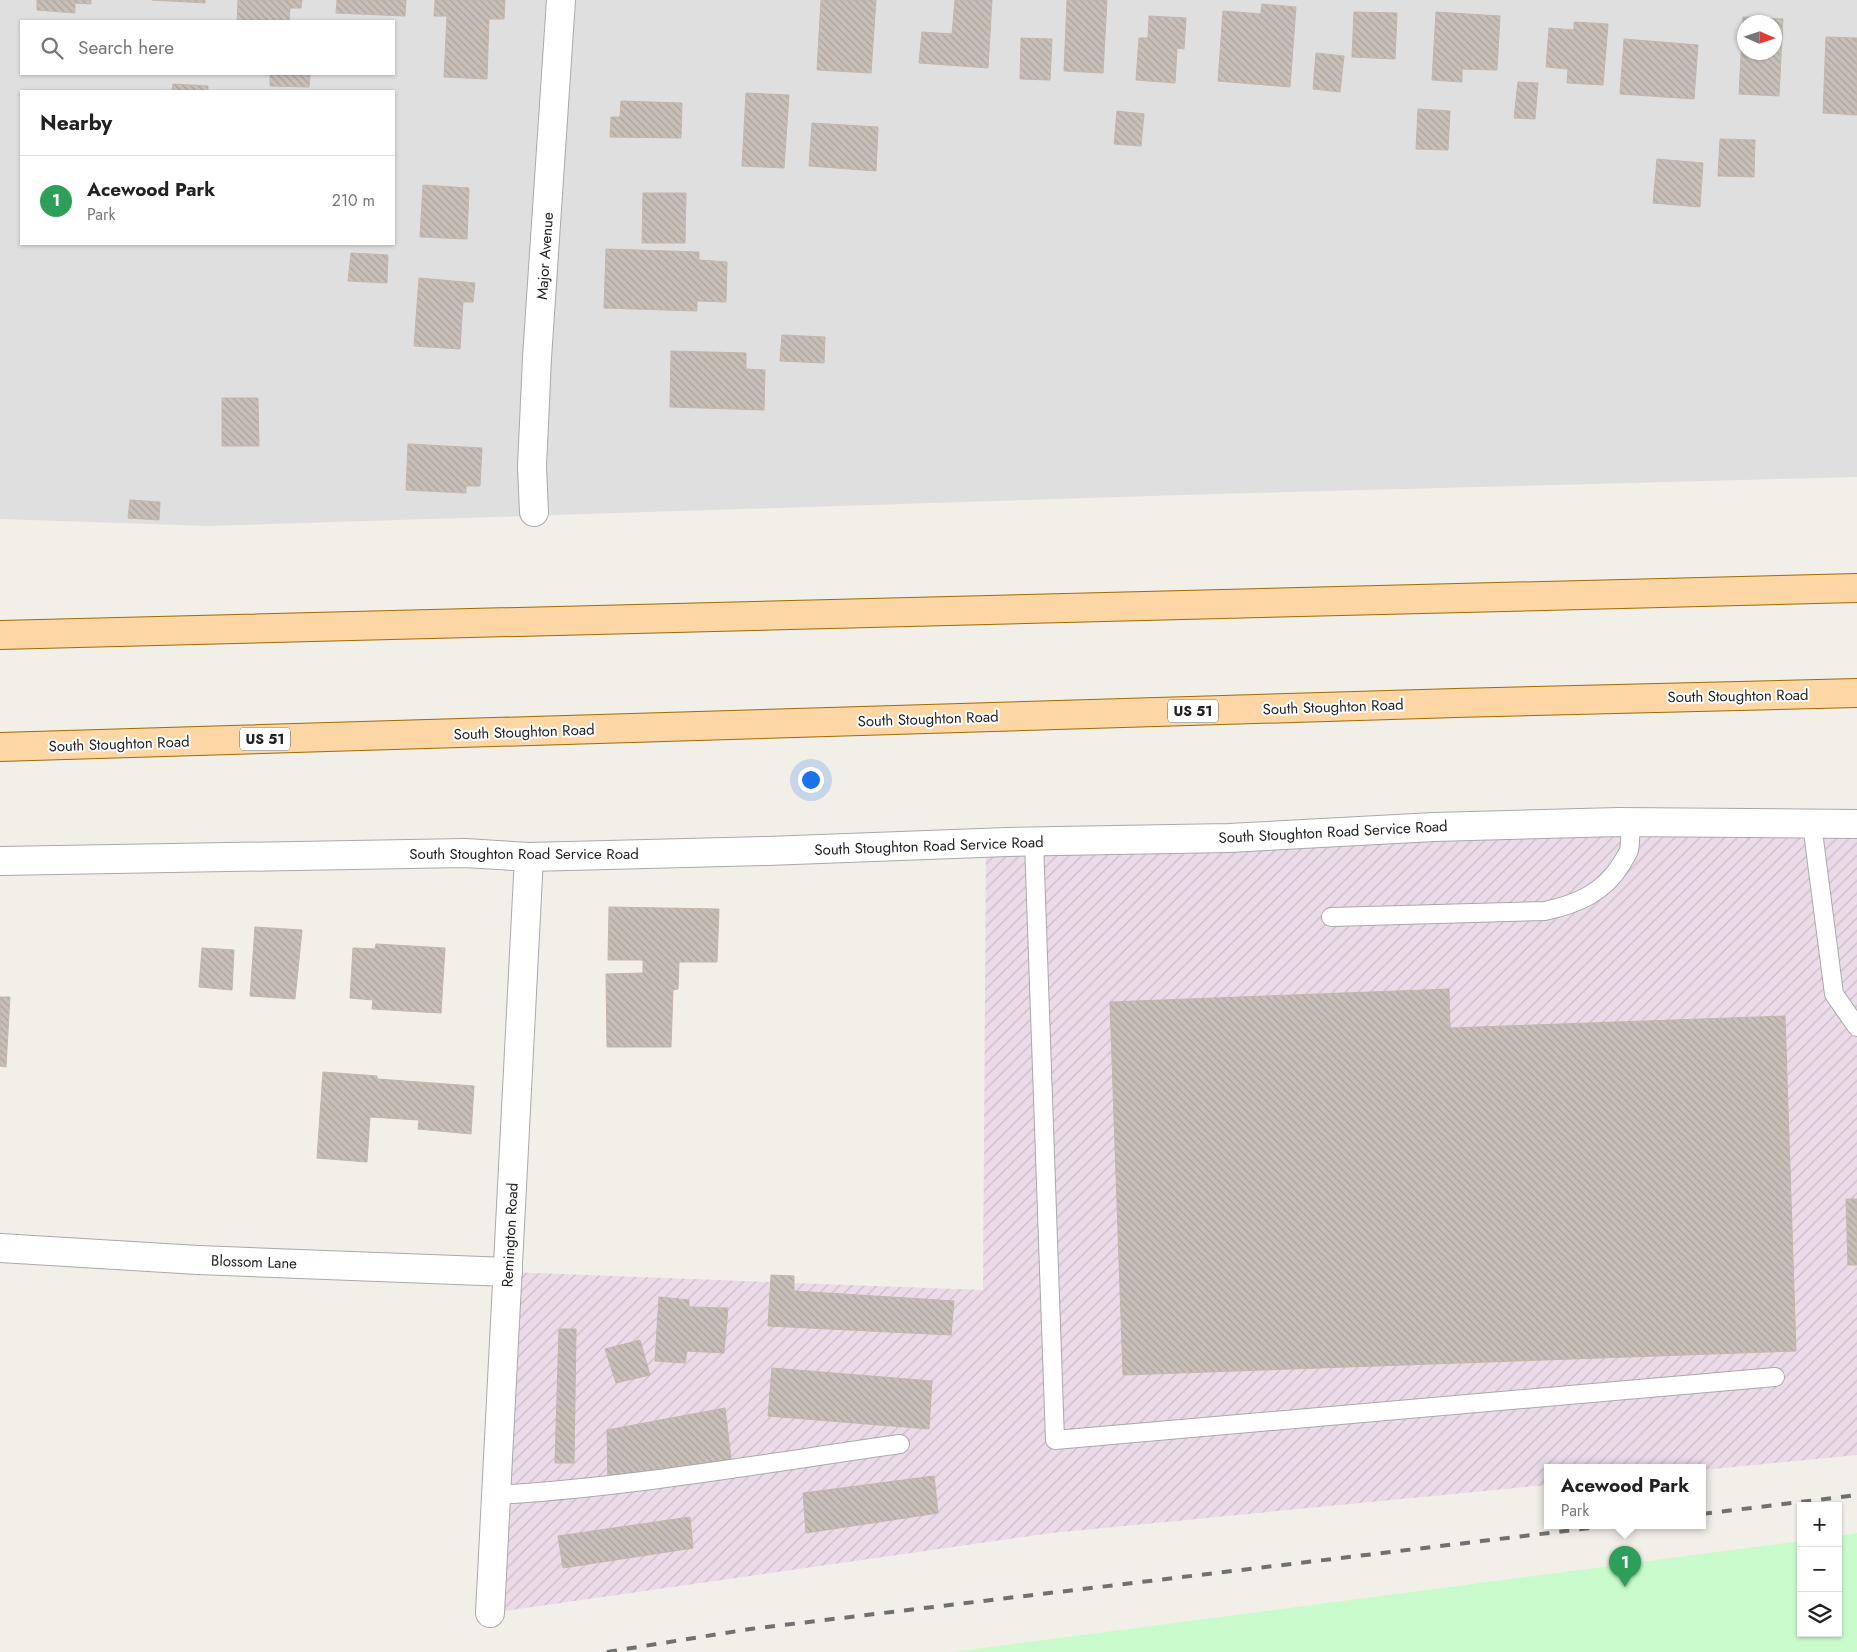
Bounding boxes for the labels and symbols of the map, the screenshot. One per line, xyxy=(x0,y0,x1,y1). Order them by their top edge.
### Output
north arrow xyxy=(1737,15,1782,60)
street label: Major Avenue xyxy=(531,211,559,301)
street label: South Stoughton Road xyxy=(1667,684,1809,708)
street label: South Stoughton Road xyxy=(1262,694,1404,720)
road number: US 51 xyxy=(1168,699,1218,722)
street label: South Stoughton Road xyxy=(857,706,999,732)
street label: South Stoughton Road xyxy=(453,719,595,745)
road number: US 51 xyxy=(240,728,290,751)
street label: South Stoughton Road xyxy=(48,731,190,757)
your location xyxy=(798,767,824,793)
street label: South Stoughton Road Service Road xyxy=(1218,815,1448,849)
street label: South Stoughton Road Service Road xyxy=(814,831,1044,861)
street label: South Stoughton Road Service Road xyxy=(409,843,639,865)
street label: Remington Road xyxy=(496,1182,524,1288)
street label: Blossom Lane xyxy=(211,1250,298,1275)
pin: 1 xyxy=(1609,1546,1641,1587)

